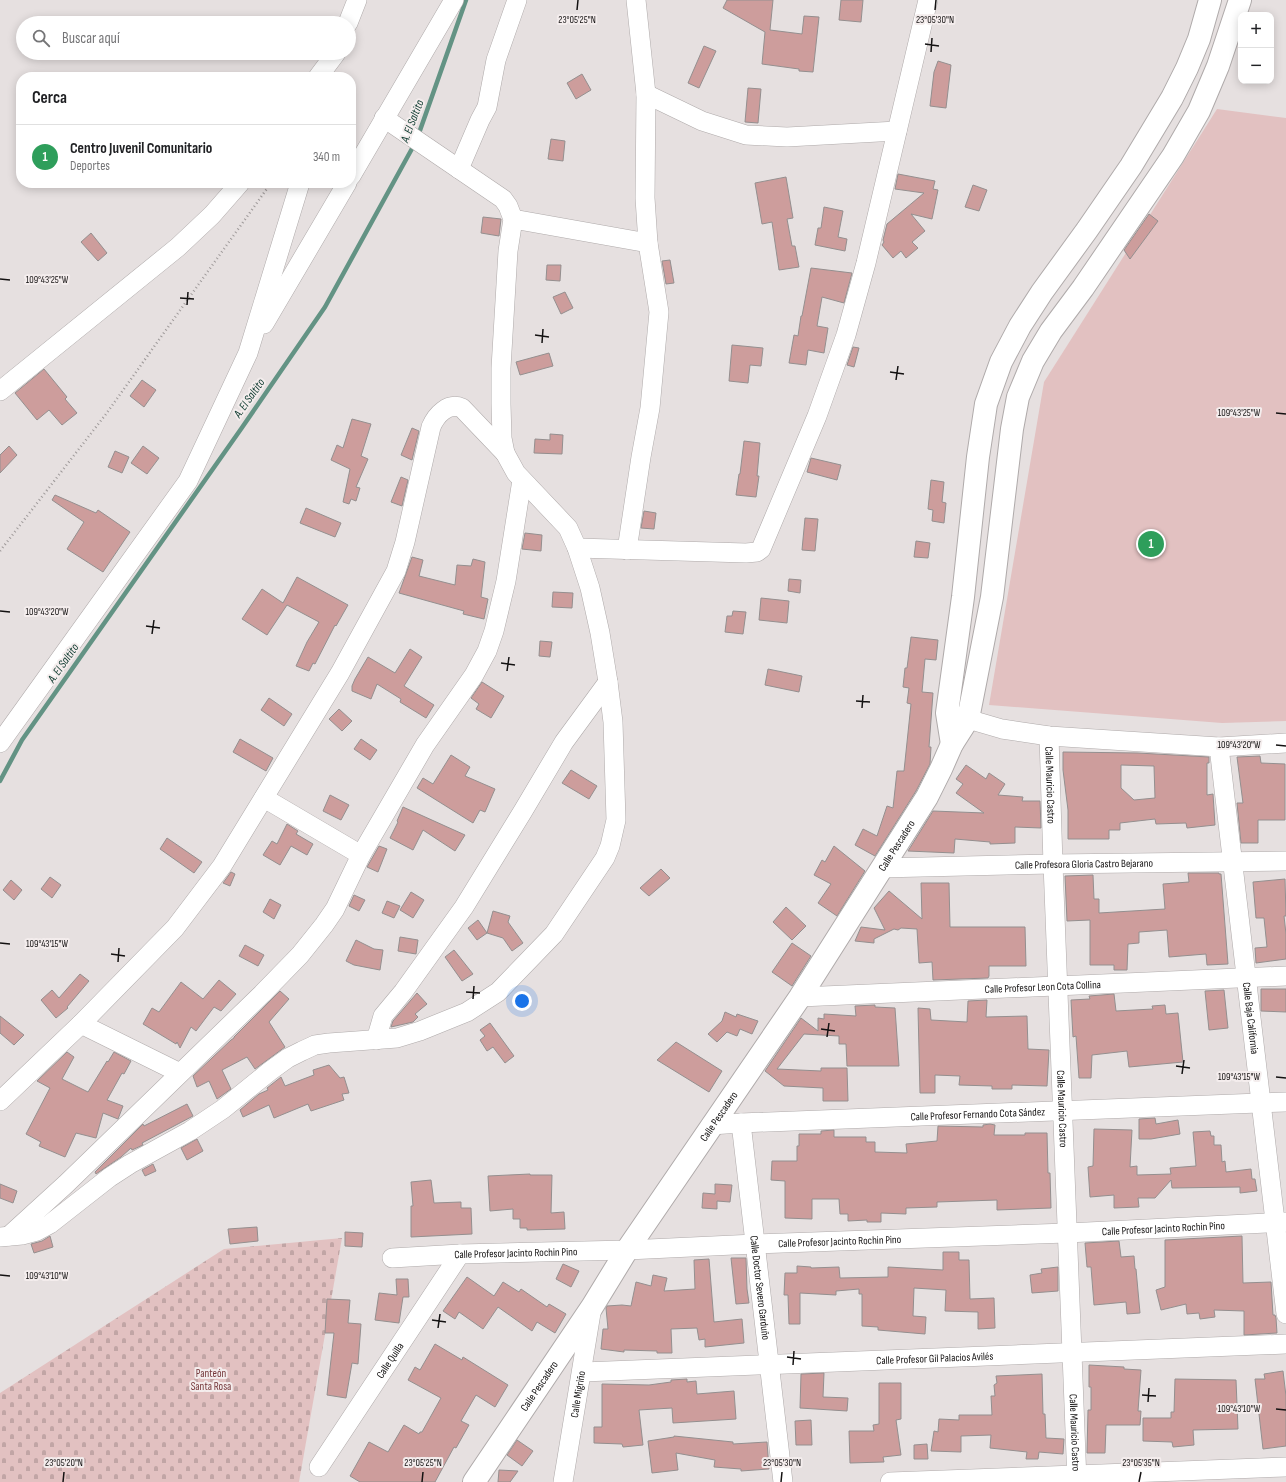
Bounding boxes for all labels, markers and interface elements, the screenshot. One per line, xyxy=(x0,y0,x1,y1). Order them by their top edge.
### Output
map controls xyxy=(1238,12,1274,84)
button: + xyxy=(1238,12,1274,48)
text: 23°05'25"N xyxy=(558,14,596,26)
text: 23°05'30"N xyxy=(916,14,954,26)
search box xyxy=(16,16,356,60)
icon: search xyxy=(30,27,52,49)
text: Buscar aquí xyxy=(62,29,120,48)
button: − xyxy=(1238,48,1274,84)
text: Cerca xyxy=(32,88,67,108)
water label: A. El Saltito xyxy=(397,98,427,146)
text: Centro Juvenil Comunitario xyxy=(70,139,212,158)
text: 1 xyxy=(42,149,48,165)
text: 340 m xyxy=(313,149,340,165)
text: Deportes xyxy=(70,158,110,174)
text: 109°43'25"W xyxy=(26,274,69,286)
water label: A. El Saltito xyxy=(230,376,268,422)
text: 109°43'25"W xyxy=(1218,407,1261,419)
pin: 1 xyxy=(1138,529,1164,559)
text: 109°43'20"W xyxy=(25,606,69,618)
water label: A. El Saltito xyxy=(44,641,82,687)
text: 109°43'20"W xyxy=(1217,739,1261,751)
street label: Calle Mauricio Castro xyxy=(1042,746,1058,824)
street label: Calle Pescadero xyxy=(876,817,918,874)
street label: Calle Profesora Gloria Castro Bejarano xyxy=(1015,857,1154,872)
text: 109°43'15"W xyxy=(26,938,68,950)
street label: Calle Profesor Leon Cota Collina xyxy=(984,978,1101,996)
street label: Calle Baja California xyxy=(1240,982,1261,1055)
your location xyxy=(512,991,532,1011)
street label: Calle Mauricio Castro xyxy=(1054,1070,1070,1148)
text: 109°43'15"W xyxy=(1218,1071,1260,1083)
street label: Calle Pescadero xyxy=(697,1089,741,1144)
street label: Calle Profesor Fernando Cota Sández xyxy=(910,1105,1045,1123)
street label: Calle Profesor Jacinto Rochin Pino xyxy=(1102,1219,1226,1238)
street label: Calle Profesor Jacinto Rochin Pino xyxy=(778,1233,902,1250)
street label: Calle Doctor Severo Garduño xyxy=(747,1235,772,1341)
street label: Calle Profesor Jacinto Rochin Pino xyxy=(454,1245,578,1261)
text: 109°43'10"W xyxy=(26,1270,69,1282)
street label: Calle Quilla xyxy=(374,1340,407,1381)
street label: Calle Profesor Gil Palacios Avilés xyxy=(876,1350,994,1367)
street label: Calle Pescadero xyxy=(518,1358,561,1414)
park label: Panteón Santa Rosa xyxy=(191,1367,231,1393)
street label: Calle Migriño xyxy=(568,1370,588,1419)
street label: Calle Mauricio Castro xyxy=(1067,1394,1083,1472)
text: 109°43'10"W xyxy=(1218,1403,1261,1415)
text: 23°05'20"N xyxy=(45,1457,83,1469)
text: 23°05'25"N xyxy=(404,1457,442,1469)
text: 23°05'30"N xyxy=(763,1457,801,1469)
text: 23°05'35"N xyxy=(1122,1457,1160,1469)

